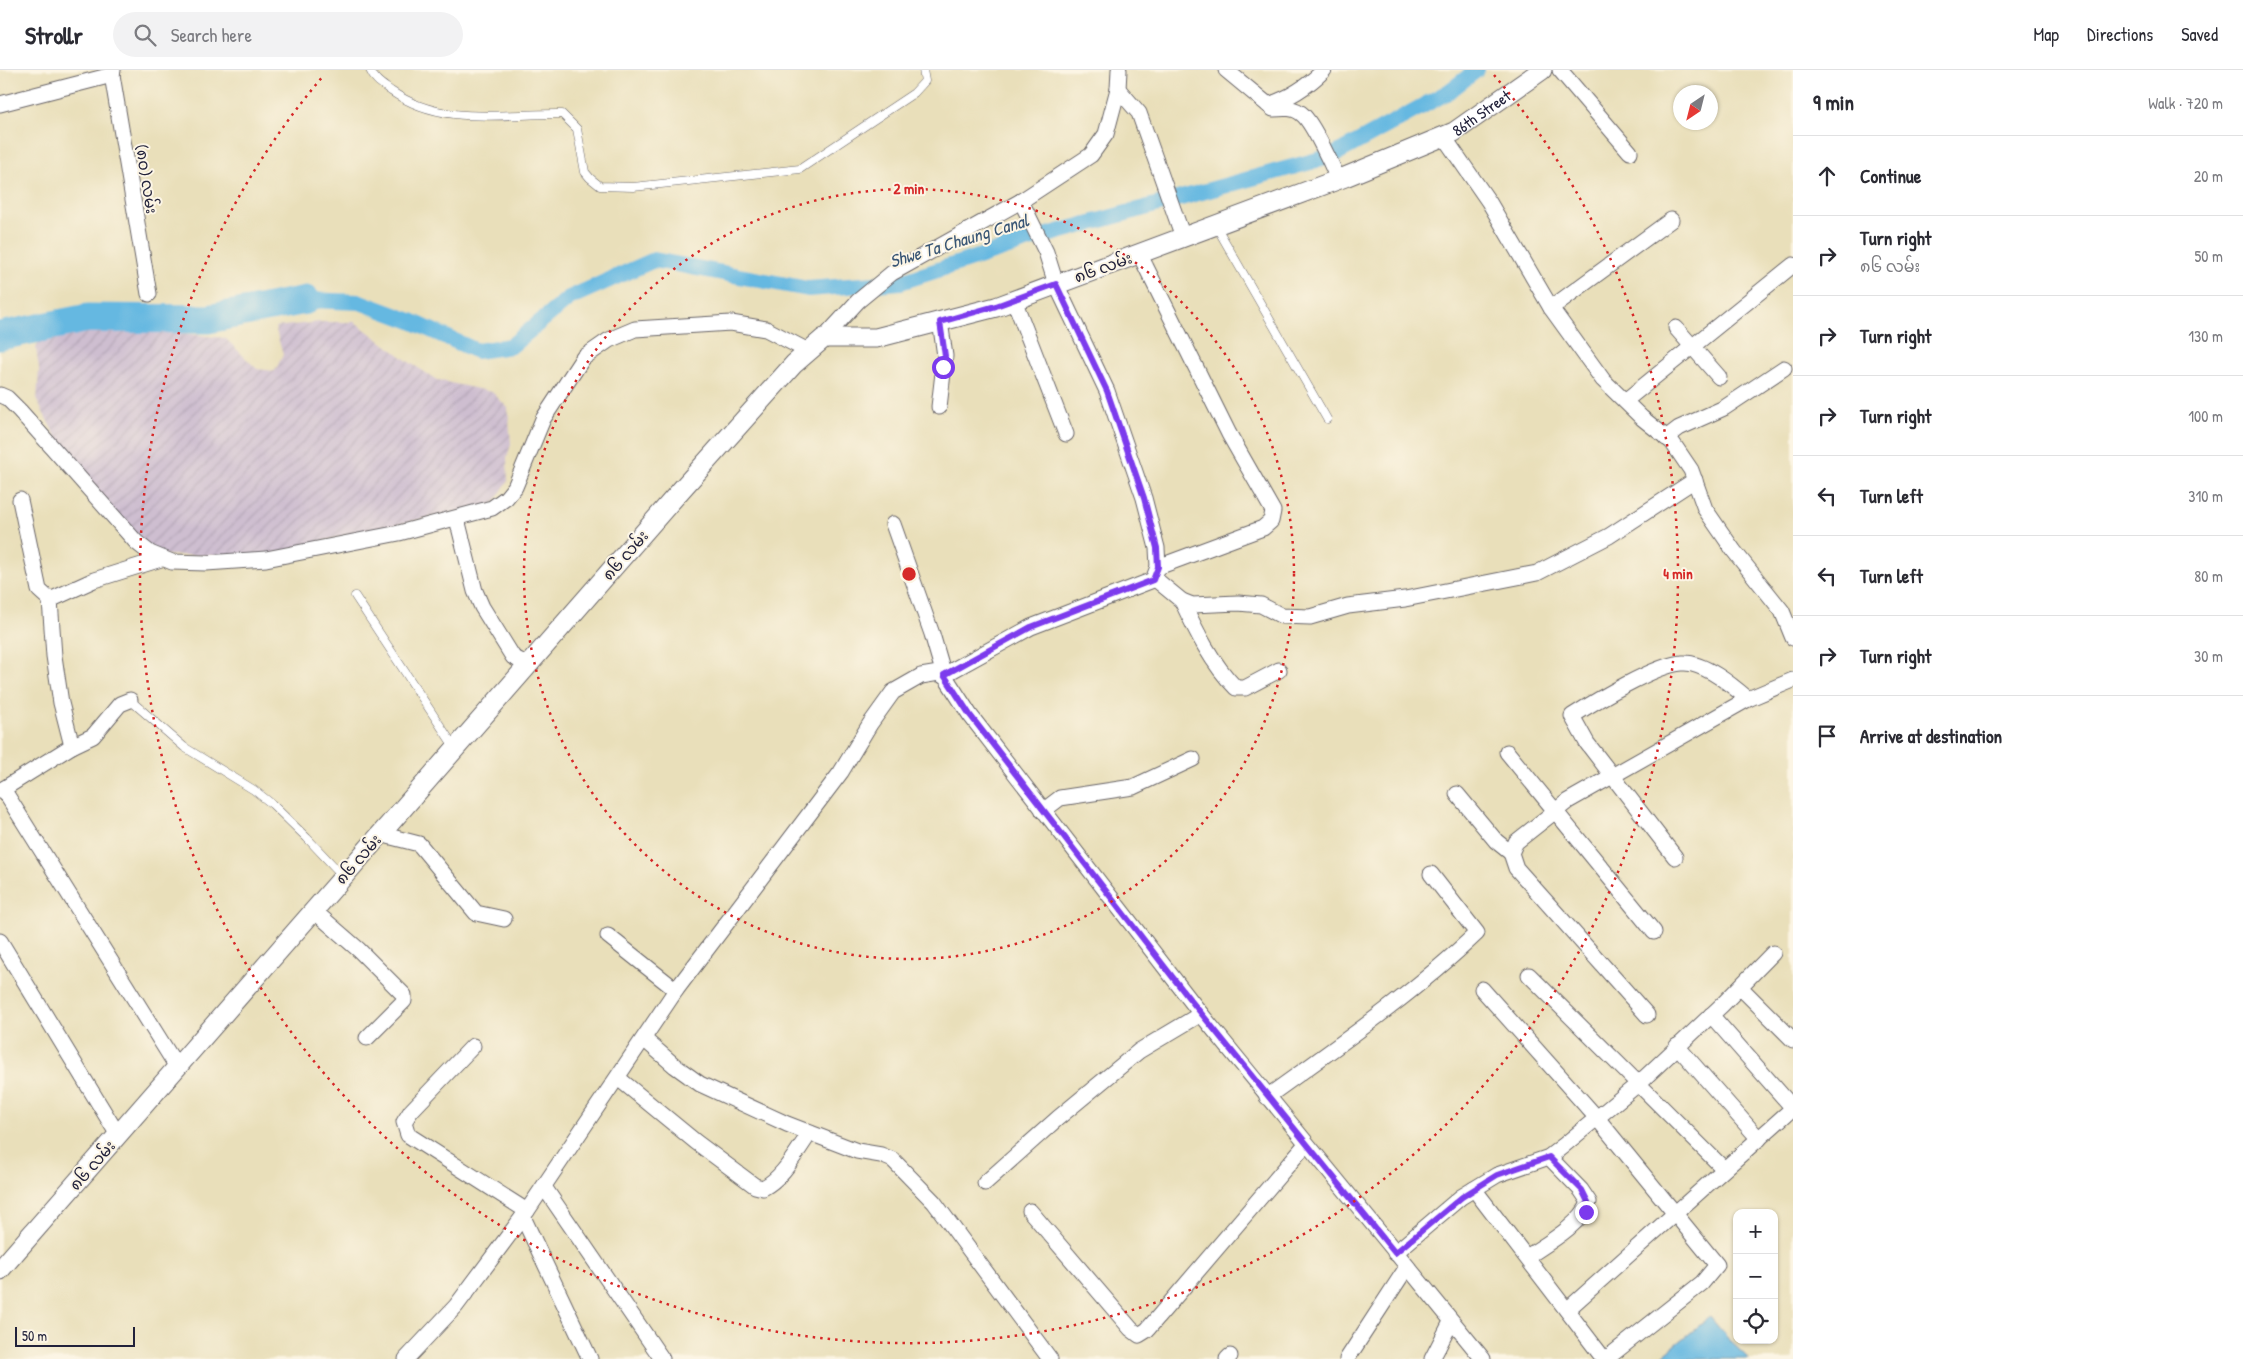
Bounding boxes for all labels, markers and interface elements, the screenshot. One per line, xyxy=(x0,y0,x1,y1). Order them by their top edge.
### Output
search box xyxy=(113,12,463,57)
text: Strollr xyxy=(25,19,83,51)
icon: search xyxy=(131,21,159,49)
text: Search here xyxy=(171,22,252,48)
text: Map xyxy=(2034,22,2059,47)
text: Directions xyxy=(2087,22,2153,47)
text: Saved xyxy=(2181,22,2218,47)
street label: 86th Street xyxy=(1448,84,1515,141)
north arrow xyxy=(1673,85,1718,130)
text: 9 min xyxy=(1813,88,1854,117)
text: Walk · 720 m xyxy=(2148,92,2223,114)
street label: (၈၀) လမ်း xyxy=(131,143,163,215)
icon: ahead xyxy=(1813,162,1841,190)
text: Continue xyxy=(1860,163,1921,189)
text: 20 m xyxy=(2194,165,2223,187)
text: 2 min xyxy=(894,178,925,199)
water label: Shwe Ta Chaung Canal xyxy=(886,207,1032,274)
text: Turn right xyxy=(1860,225,1931,251)
icon: right xyxy=(1813,242,1841,270)
text: 50 m xyxy=(2195,245,2223,267)
street label: ၈၆ လမ်း xyxy=(1071,246,1135,288)
text: ၈၆ လမ်း xyxy=(1860,255,1920,277)
icon: right xyxy=(1813,322,1841,350)
text: Turn right xyxy=(1860,323,1931,349)
text: 130 m xyxy=(2188,325,2223,347)
route start xyxy=(932,356,955,379)
icon: right xyxy=(1813,402,1841,430)
text: Turn right xyxy=(1860,403,1931,429)
text: 100 m xyxy=(2188,405,2223,427)
icon: left xyxy=(1813,482,1841,510)
text: Turn left xyxy=(1860,483,1923,509)
text: 310 m xyxy=(2188,485,2223,507)
street label: ၈၆ လမ်း xyxy=(597,525,653,585)
icon: left xyxy=(1813,562,1841,590)
text: 4 min xyxy=(1663,563,1693,584)
text: Turn left xyxy=(1860,563,1923,589)
centre of rings xyxy=(900,565,918,583)
text: 80 m xyxy=(2194,565,2223,587)
icon: right xyxy=(1813,642,1841,670)
text: Turn right xyxy=(1860,643,1931,669)
text: 30 m xyxy=(2194,645,2223,667)
icon: arrive xyxy=(1813,722,1841,750)
text: Arrive at destination xyxy=(1860,723,2002,749)
street label: ၈၆ လမ်း xyxy=(330,829,386,889)
street label: ၈၆ လမ်း xyxy=(64,1135,120,1195)
route end xyxy=(1575,1201,1598,1224)
map controls xyxy=(1733,1209,1778,1344)
button: + xyxy=(1733,1209,1778,1254)
button: − xyxy=(1733,1254,1778,1299)
button: locate xyxy=(1733,1299,1778,1344)
scale bar xyxy=(15,1324,135,1347)
text: 50 m xyxy=(22,1326,47,1345)

